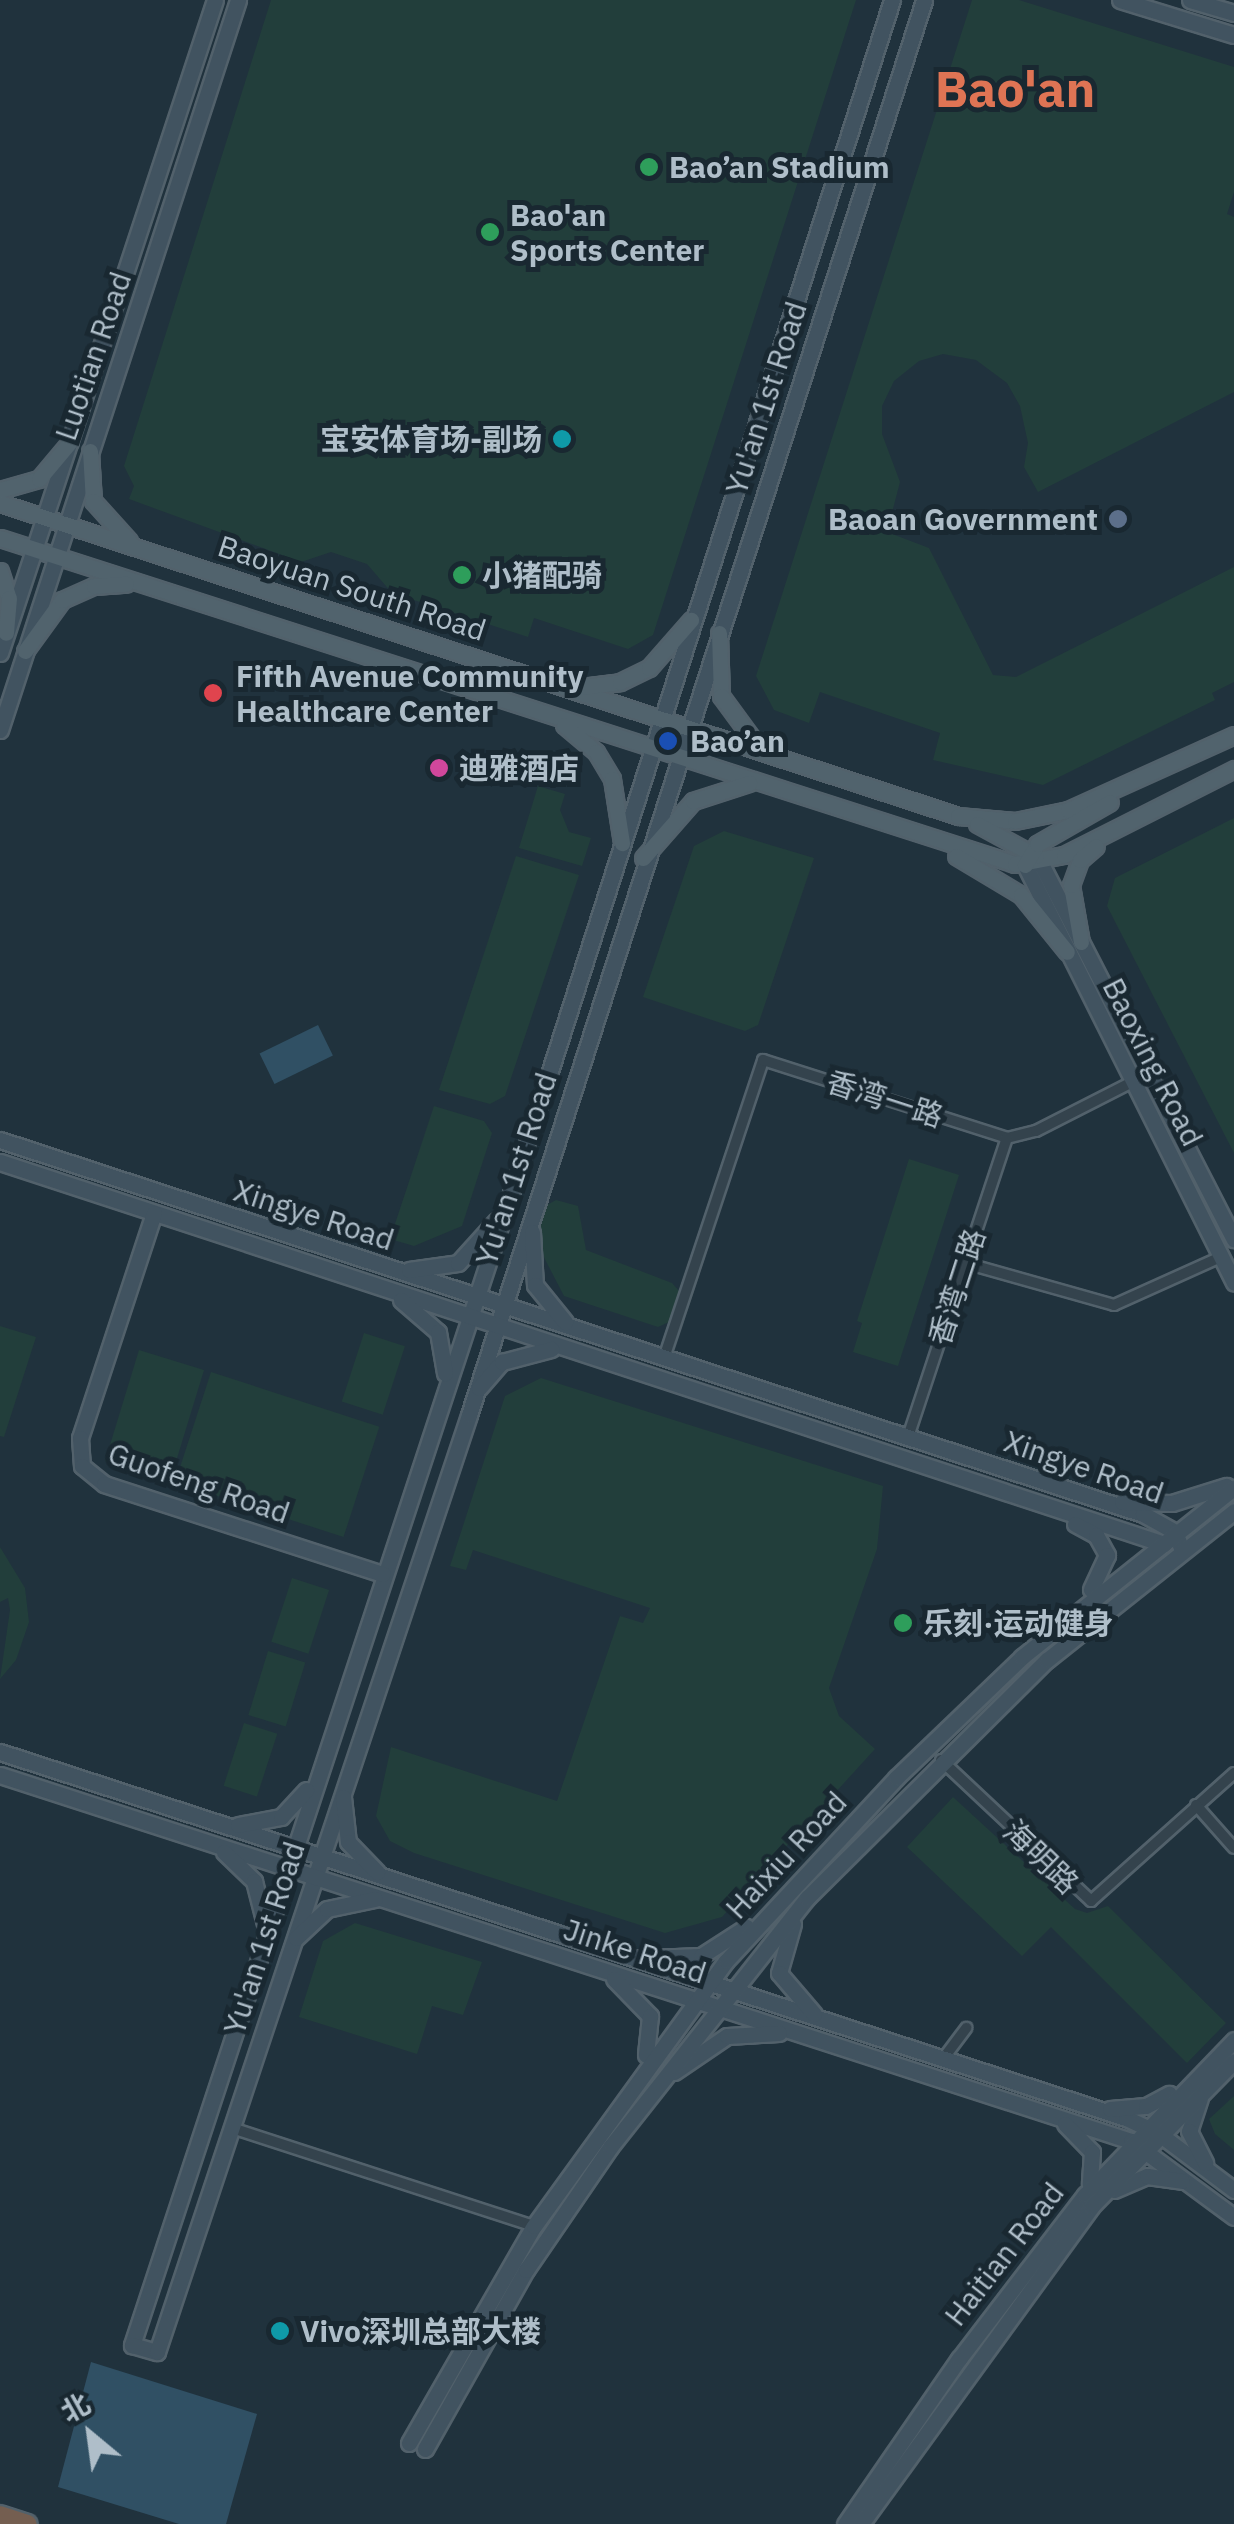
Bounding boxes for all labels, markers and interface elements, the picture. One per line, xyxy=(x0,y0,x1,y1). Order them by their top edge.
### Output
district label: Bao'an xyxy=(935,59,1095,119)
place label: Bao’an Stadium xyxy=(669,149,890,185)
marker: Bao’an Stadium xyxy=(638,156,660,178)
place label: Bao'an Sports Center xyxy=(510,197,704,268)
marker: Bao'an Sports Center xyxy=(479,221,501,243)
street label: Luotian Road xyxy=(47,267,139,445)
street label: Yu'an 1st Road xyxy=(718,297,814,499)
place label: 宝安体育场-副场 xyxy=(320,421,542,457)
marker: 宝安体育场-副场 xyxy=(551,428,573,450)
place label: Baoan Government xyxy=(828,501,1098,537)
marker: Baoan Government xyxy=(1107,508,1129,530)
street label: Baoyuan South Road xyxy=(214,528,490,648)
place label: 小猪配骑 xyxy=(482,557,602,593)
marker: 小猪配骑 xyxy=(451,564,473,586)
place label: Fifth Avenue Community Healthcare Center xyxy=(236,658,583,728)
marker: Fifth Avenue Community Healthcare Center xyxy=(200,680,226,706)
place label: Bao’an xyxy=(690,723,785,759)
marker: Bao’an xyxy=(655,728,681,754)
place label: 迪雅酒店 xyxy=(459,750,579,786)
marker: 迪雅酒店 xyxy=(428,757,450,779)
street label: Baoxing Road xyxy=(1095,972,1211,1152)
street label: 香湾一路 xyxy=(822,1063,948,1135)
street label: Yu'an 1st Road xyxy=(468,1068,564,1270)
street label: Xingye Road xyxy=(229,1172,399,1258)
street label: 香湾二路 xyxy=(921,1224,993,1350)
street label: Xingye Road xyxy=(1000,1423,1168,1511)
street label: Guofeng Road xyxy=(104,1435,294,1531)
place label: 乐刻·运动健身 xyxy=(923,1605,1114,1641)
marker: 乐刻·运动健身 xyxy=(892,1612,914,1634)
street label: Haixiu Road xyxy=(718,1784,854,1926)
street label: 海明路 xyxy=(996,1813,1086,1901)
street label: Yu'an 1st Road xyxy=(216,1837,312,2039)
street label: Jinke Road xyxy=(559,1911,711,1991)
street label: Haitian Road xyxy=(937,2175,1071,2333)
place label: Vivo深圳总部大楼 xyxy=(300,2313,541,2349)
marker: Vivo深圳总部大楼 xyxy=(269,2320,291,2342)
north arrow xyxy=(40,2384,140,2484)
text: 北 xyxy=(54,2384,96,2430)

